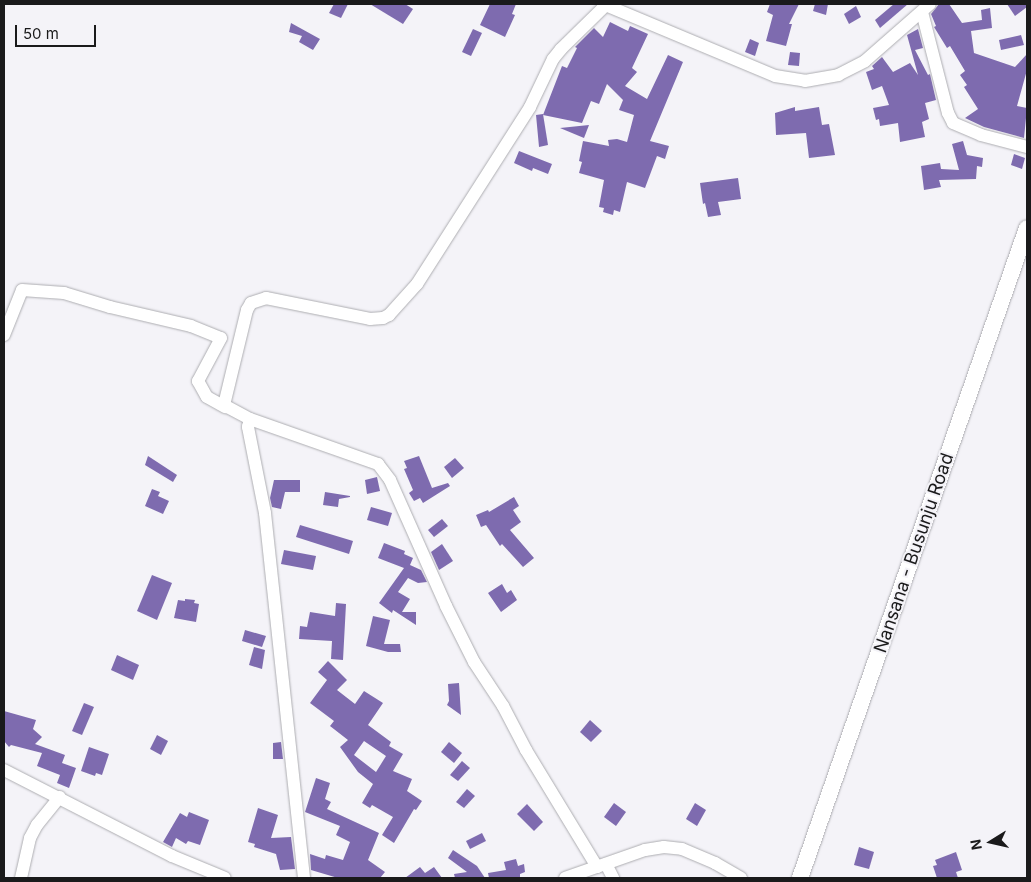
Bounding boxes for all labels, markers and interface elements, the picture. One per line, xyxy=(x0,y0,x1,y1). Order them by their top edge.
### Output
scale bar xyxy=(18,15,99,47)
text: 50 m xyxy=(23,24,59,43)
street label: Nansana - Busunju Road xyxy=(870,450,958,656)
north arrow xyxy=(966,817,1016,867)
text: N xyxy=(966,838,985,851)

